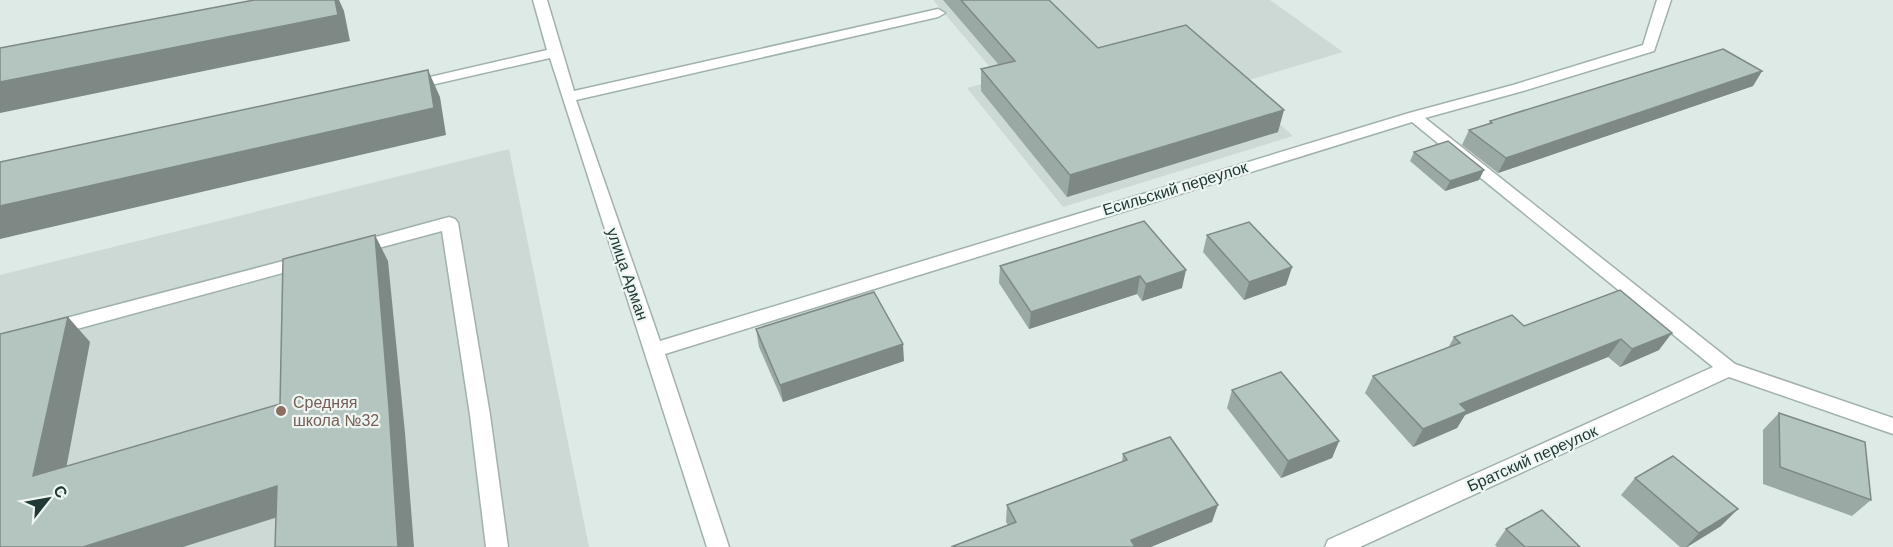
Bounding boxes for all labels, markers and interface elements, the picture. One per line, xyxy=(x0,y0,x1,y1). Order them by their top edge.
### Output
street label: Есильский переулок xyxy=(1101,158,1251,219)
street label: улица Арман xyxy=(604,226,651,323)
place label: Средняя школа №32 xyxy=(293,394,379,429)
marker: Средняя школа №32 xyxy=(274,404,288,418)
street label: Братский переулок xyxy=(1464,422,1601,495)
north arrow xyxy=(18,469,78,529)
text: С xyxy=(50,482,71,501)

